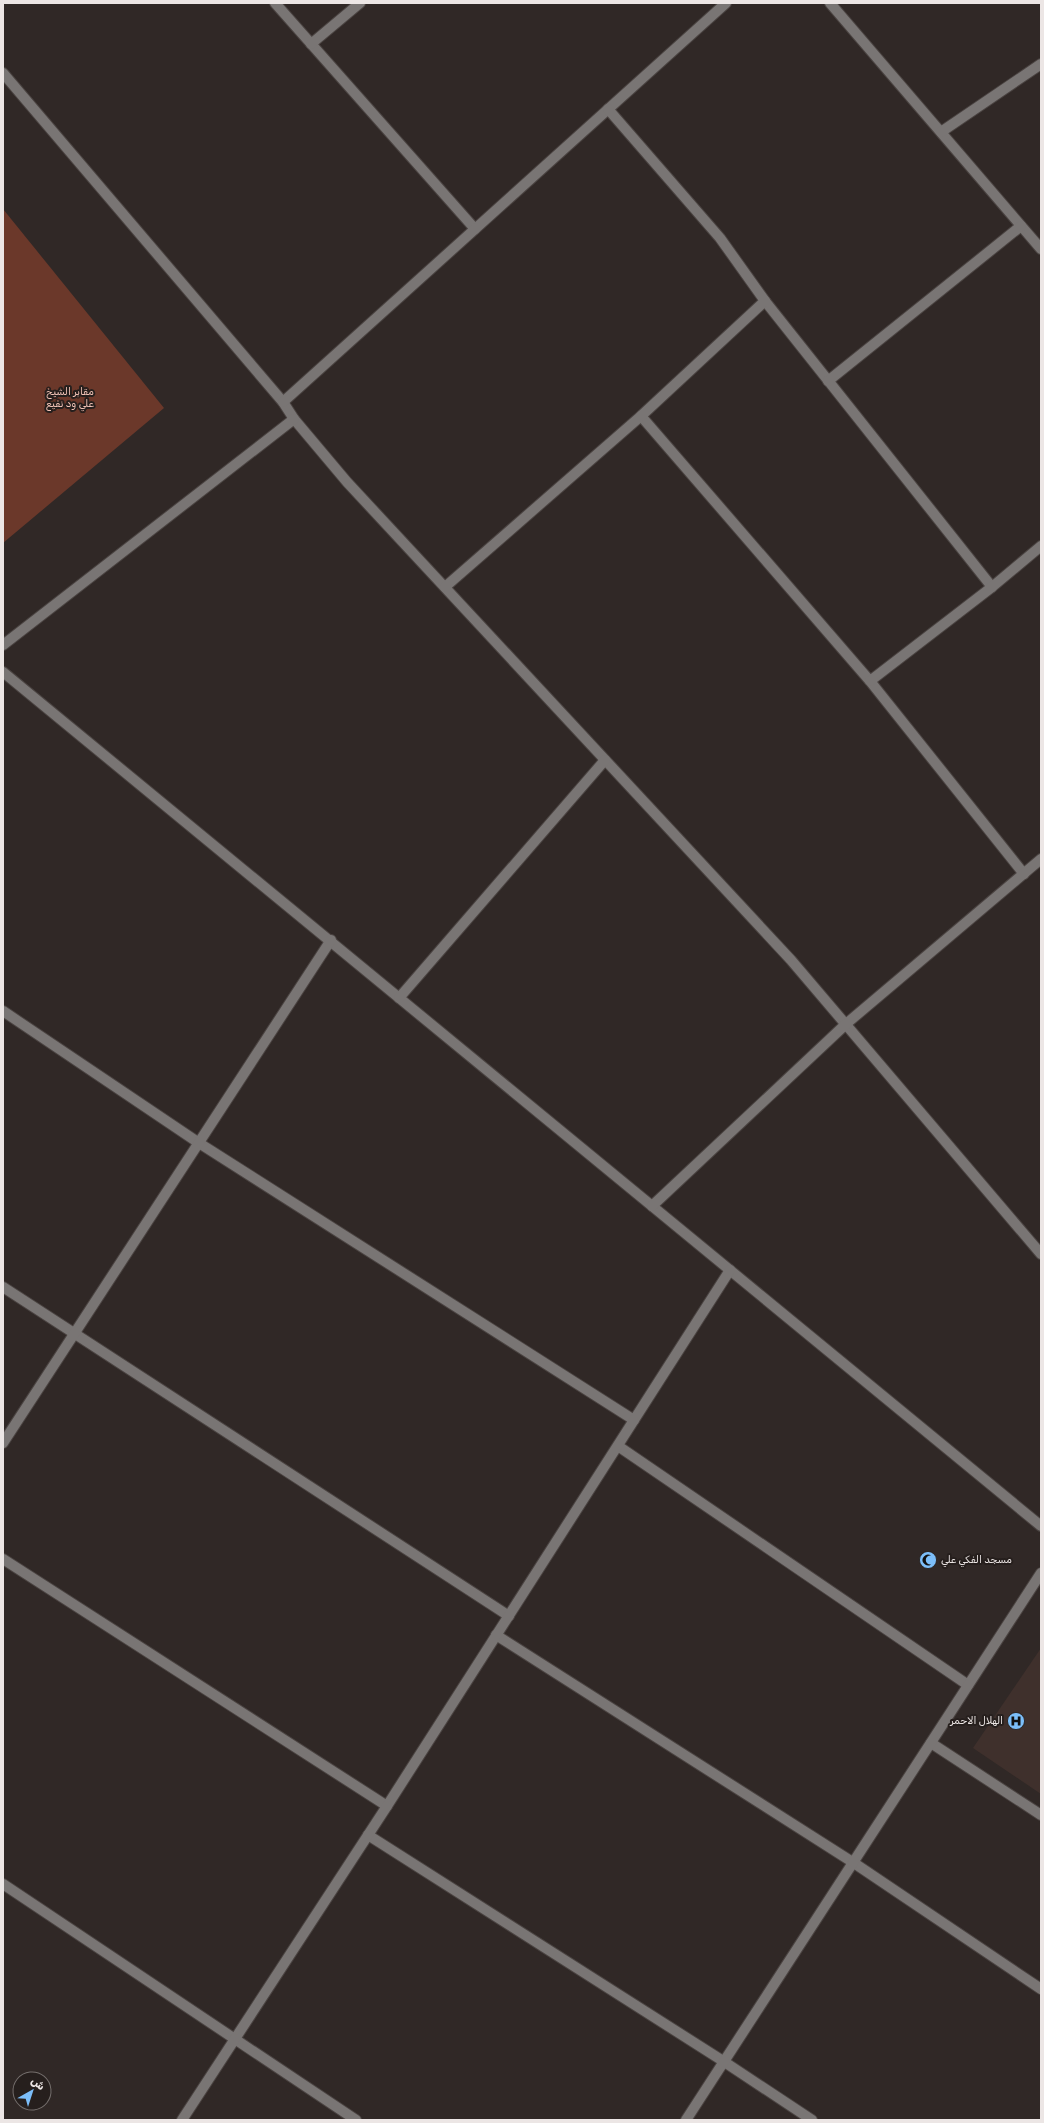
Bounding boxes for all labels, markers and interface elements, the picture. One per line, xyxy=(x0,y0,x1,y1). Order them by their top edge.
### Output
park label: مقابر الشيخ علي ود نفيع xyxy=(46,386,94,412)
mosque icon: مسجد الفكي علي xyxy=(918,1550,938,1570)
place label: مسجد الفكي علي xyxy=(941,1554,1012,1568)
hospital icon: الهلال الاحمر xyxy=(1006,1711,1026,1731)
place label: الهلال الاحمر xyxy=(949,1715,1003,1727)
north arrow xyxy=(12,2071,52,2111)
text: ش xyxy=(28,2074,48,2093)

